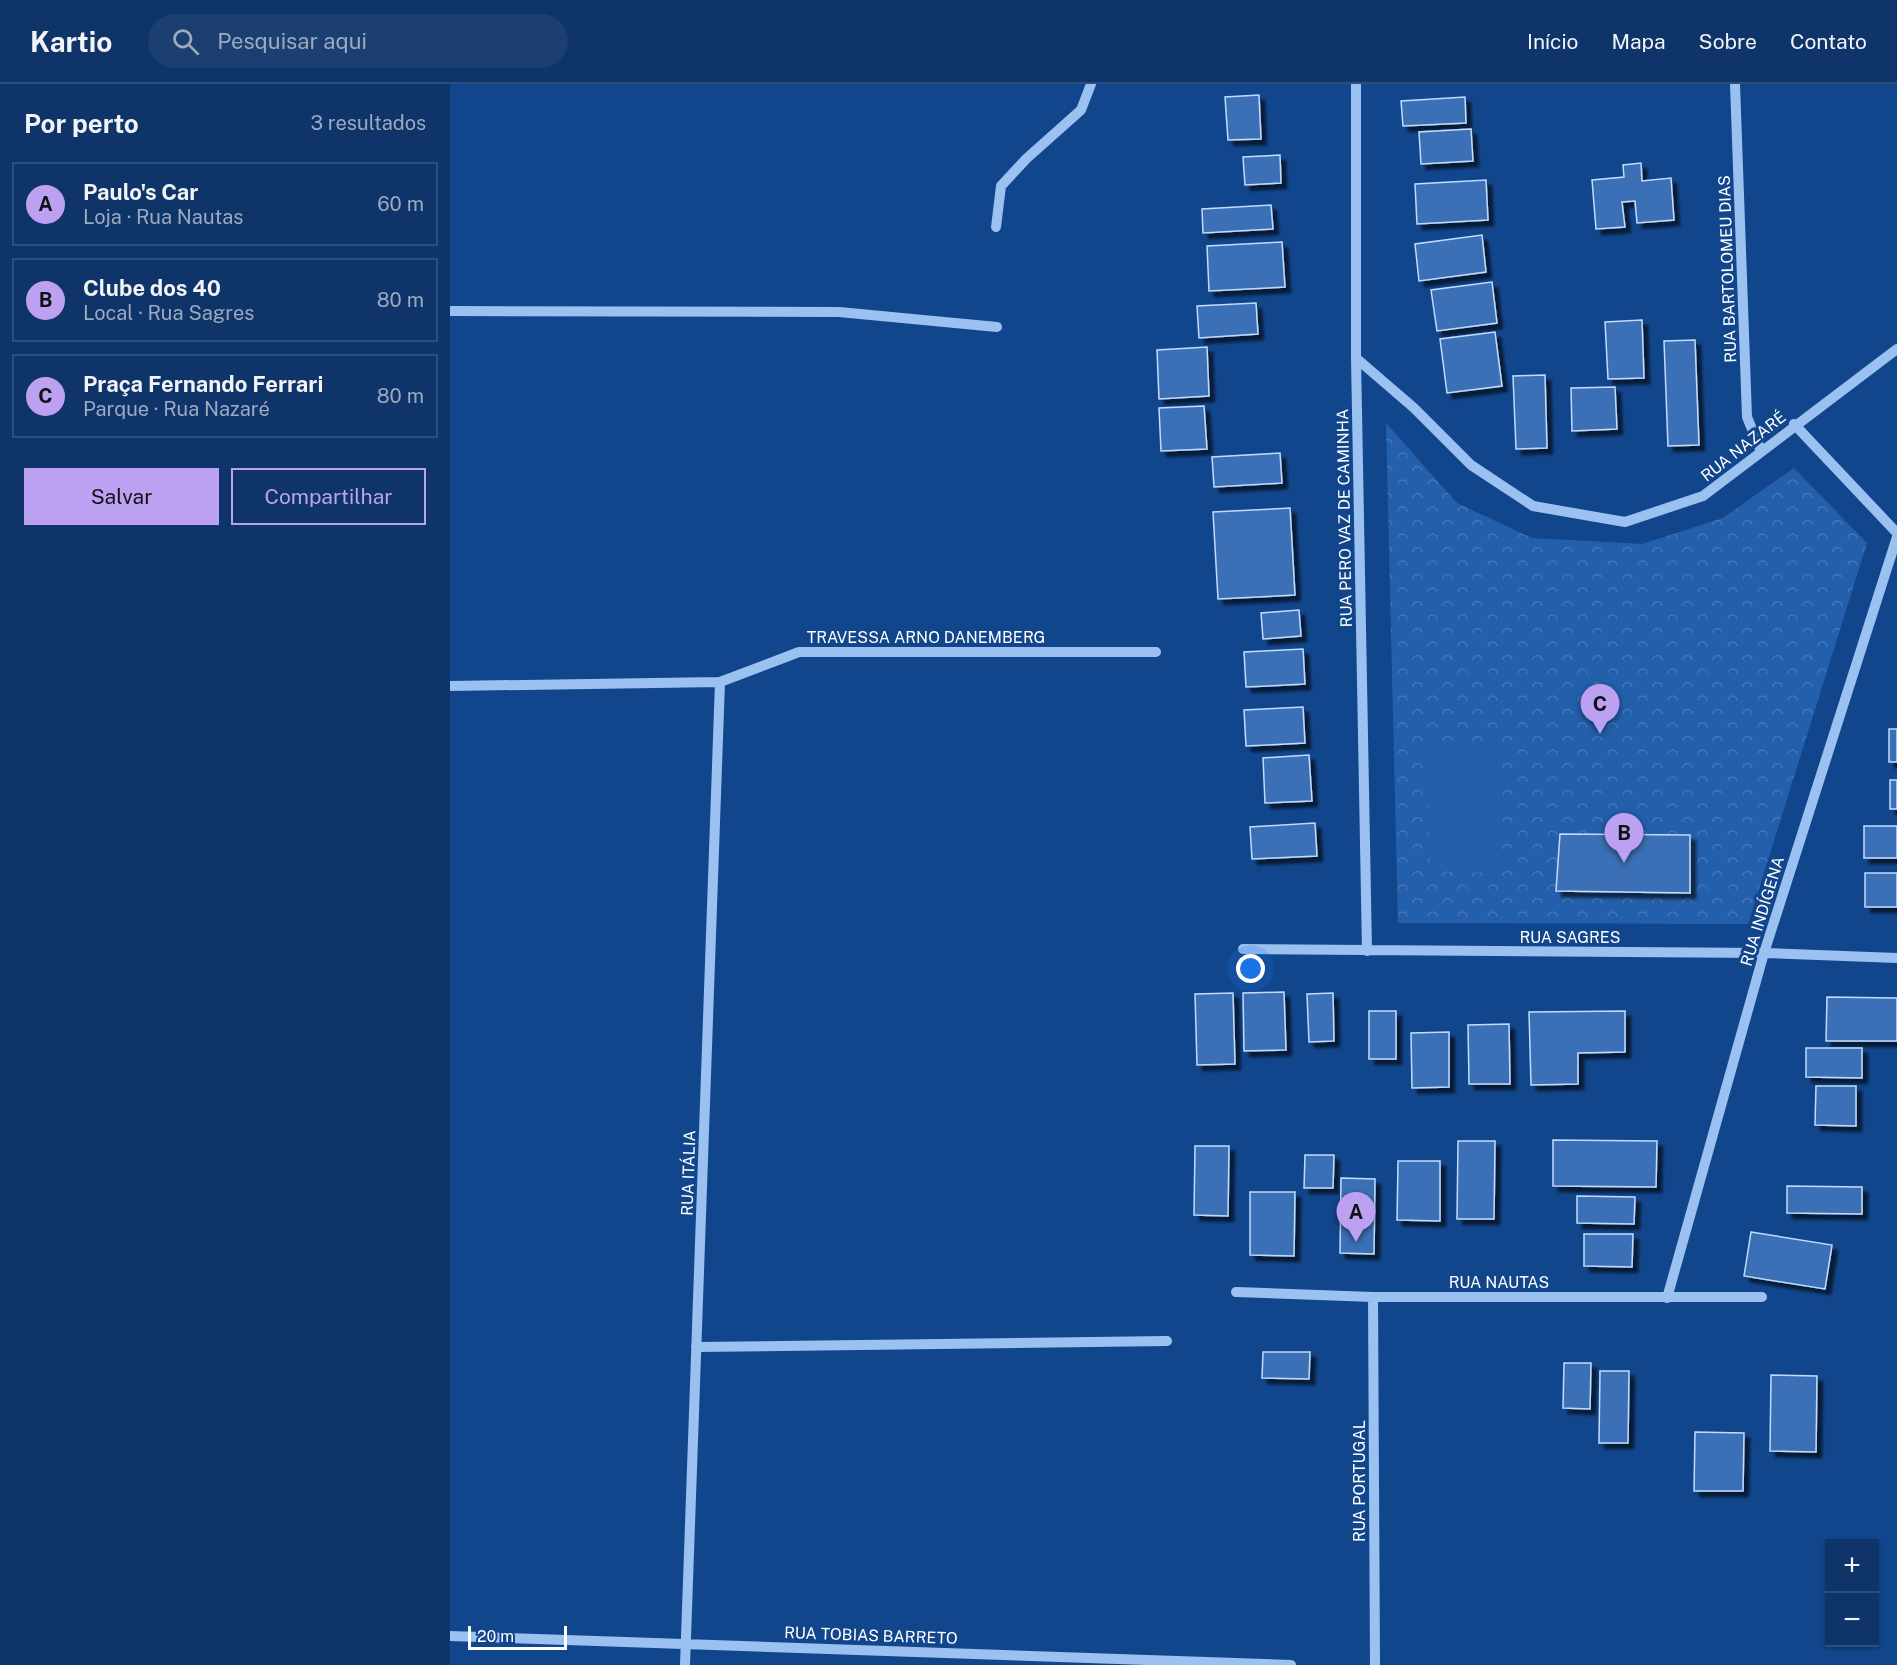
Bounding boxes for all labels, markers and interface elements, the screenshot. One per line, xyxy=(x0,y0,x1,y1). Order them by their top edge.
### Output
search box xyxy=(148,14,568,68)
text: Kartio xyxy=(30,25,112,58)
icon: search xyxy=(169,25,202,58)
text: Pesquisar aqui xyxy=(217,28,367,54)
text: Início xyxy=(1527,29,1578,54)
text: Mapa xyxy=(1611,29,1666,54)
text: Sobre xyxy=(1699,29,1757,54)
text: Contato xyxy=(1790,29,1867,54)
text: Por perto xyxy=(24,108,139,139)
text: 3 resultados xyxy=(310,111,426,135)
street label: RUA BARTOLOMEU DIAS xyxy=(1715,175,1740,363)
text: Paulo's Car xyxy=(83,179,198,205)
text: A xyxy=(38,192,53,216)
text: 60 m xyxy=(377,192,424,216)
text: Loja · Rua Nautas xyxy=(83,205,243,229)
text: Clube dos 40 xyxy=(83,275,221,301)
text: B xyxy=(39,288,52,312)
text: 80 m xyxy=(377,288,424,312)
text: Local · Rua Sagres xyxy=(83,301,254,325)
text: Praça Fernando Ferrari xyxy=(83,371,323,397)
text: C xyxy=(38,384,53,408)
text: 80 m xyxy=(377,384,424,408)
text: Parque · Rua Nazaré xyxy=(83,397,270,421)
street label: RUA NAZARÉ xyxy=(1697,407,1789,485)
street label: RUA PERO VAZ DE CAMINHA xyxy=(1333,409,1356,627)
button: Salvar xyxy=(24,468,219,525)
button: Compartilhar xyxy=(231,468,426,525)
street label: TRAVESSA ARNO DANEMBERG xyxy=(807,628,1045,647)
pin: C xyxy=(1580,684,1620,734)
pin: B xyxy=(1604,814,1644,863)
street label: RUA INDÍGENA xyxy=(1736,854,1788,968)
street label: RUA SAGRES xyxy=(1520,928,1620,947)
your location xyxy=(1236,954,1265,983)
street label: RUA ITÁLIA xyxy=(677,1130,699,1216)
pin: A xyxy=(1336,1192,1376,1242)
street label: RUA NAUTAS xyxy=(1449,1273,1549,1292)
street label: RUA PORTUGAL xyxy=(1350,1420,1369,1542)
map controls xyxy=(1825,1539,1879,1647)
button: + xyxy=(1825,1539,1879,1593)
button: − xyxy=(1825,1593,1879,1647)
scale bar xyxy=(468,1623,567,1650)
street label: RUA TOBIAS BARRETO xyxy=(784,1623,958,1648)
text: 20 m xyxy=(477,1627,514,1646)

